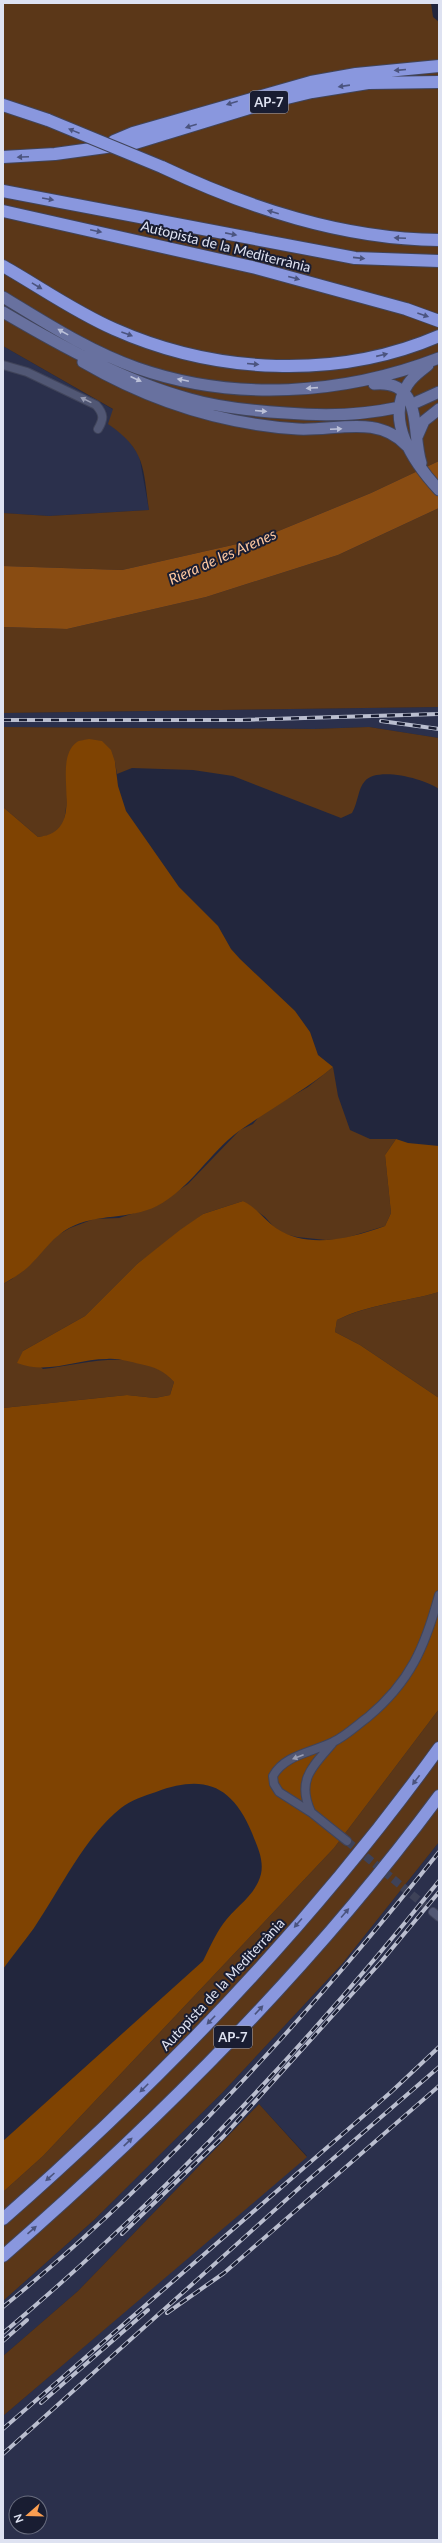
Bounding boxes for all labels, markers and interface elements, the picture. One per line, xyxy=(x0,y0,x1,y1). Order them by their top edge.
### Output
one-way arrow xyxy=(394,66,406,73)
one-way arrow xyxy=(338,83,350,89)
road number: AP-7 xyxy=(250,91,288,113)
one-way arrow xyxy=(226,100,238,106)
one-way arrow xyxy=(185,123,197,129)
one-way arrow xyxy=(69,128,80,134)
one-way arrow xyxy=(16,154,29,160)
one-way arrow xyxy=(42,196,54,202)
one-way arrow xyxy=(267,208,279,214)
street label: Autopista de la Mediterrània xyxy=(139,217,313,275)
one-way arrow xyxy=(90,228,102,234)
one-way arrow xyxy=(225,231,237,237)
one-way arrow xyxy=(394,235,406,242)
one-way arrow xyxy=(352,255,365,262)
one-way arrow xyxy=(288,275,300,281)
one-way arrow xyxy=(31,283,43,290)
one-way arrow xyxy=(417,312,429,318)
one-way arrow xyxy=(57,329,69,335)
one-way arrow xyxy=(122,331,134,337)
one-way arrow xyxy=(376,352,388,358)
one-way arrow xyxy=(247,361,259,367)
one-way arrow xyxy=(130,376,141,382)
one-way arrow xyxy=(177,377,189,383)
one-way arrow xyxy=(306,384,318,391)
one-way arrow xyxy=(80,397,92,403)
one-way arrow xyxy=(255,408,267,415)
one-way arrow xyxy=(330,425,342,432)
water label: Riera de les Arenes xyxy=(165,524,279,588)
one-way arrow xyxy=(292,1754,304,1760)
one-way arrow xyxy=(412,1774,420,1785)
one-way arrow xyxy=(341,1908,350,1918)
street label: Autopista de la Mediterrània xyxy=(156,1914,288,2054)
one-way arrow xyxy=(294,1919,303,1928)
one-way arrow xyxy=(254,2005,263,2015)
one-way arrow xyxy=(206,2015,216,2025)
road number: AP-7 xyxy=(214,2026,252,2048)
one-way arrow xyxy=(139,2083,149,2093)
one-way arrow xyxy=(123,2137,133,2147)
one-way arrow xyxy=(45,2173,55,2182)
one-way arrow xyxy=(27,2226,38,2235)
north arrow xyxy=(8,2495,48,2535)
text: N xyxy=(11,2512,26,2525)

